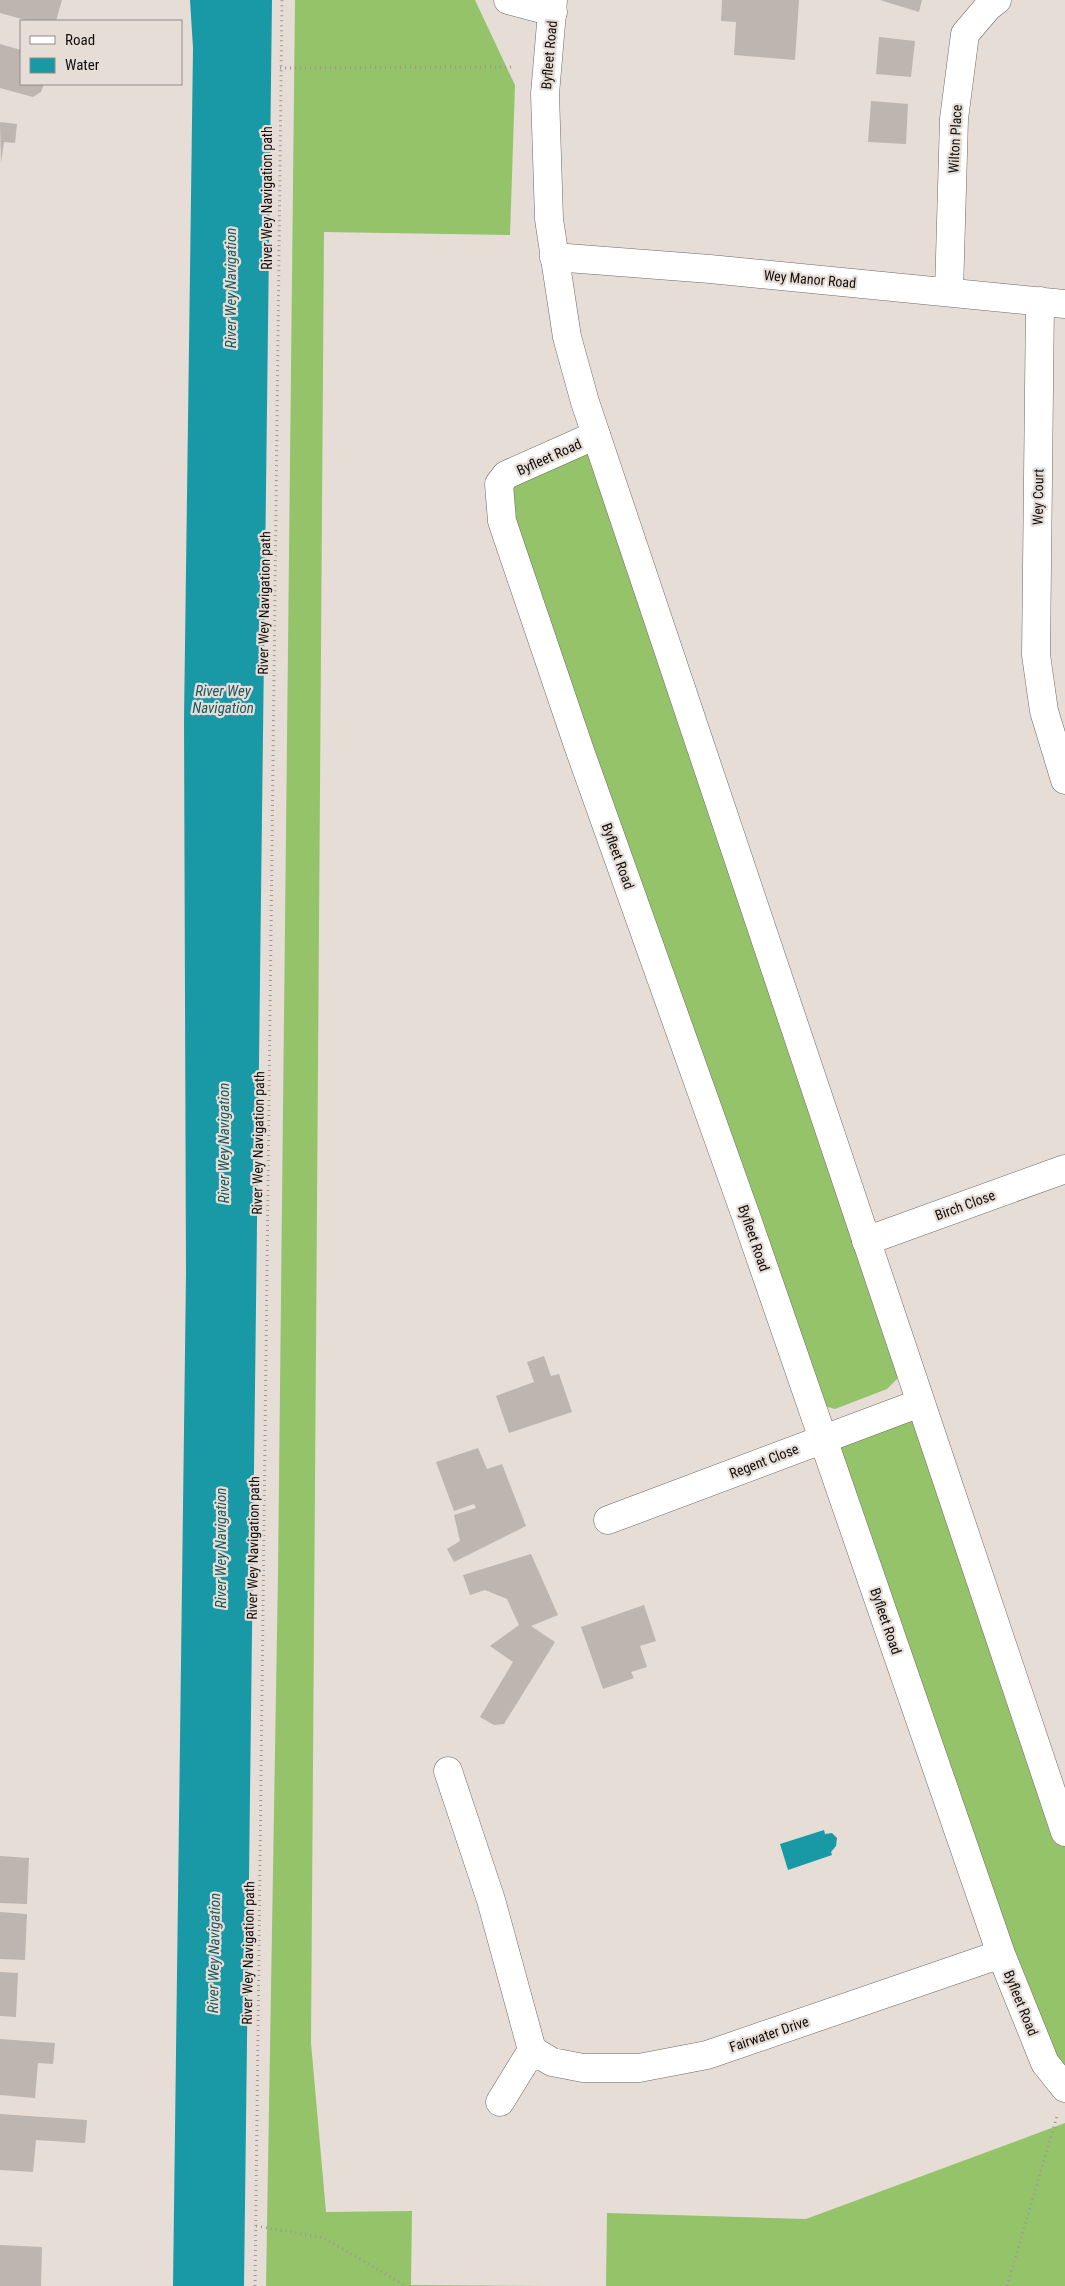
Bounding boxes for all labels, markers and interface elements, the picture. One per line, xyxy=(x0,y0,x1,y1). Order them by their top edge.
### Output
legend xyxy=(20,20,182,85)
street label: Byfleet Road xyxy=(538,20,560,90)
text: Road xyxy=(65,31,95,49)
text: Water xyxy=(65,56,100,74)
street label: Wilton Place xyxy=(945,104,965,174)
street label: River Wey Navigation path xyxy=(259,126,275,270)
water label: River Wey Navigation xyxy=(222,228,240,348)
street label: Wey Manor Road xyxy=(763,267,857,291)
street label: Byfleet Road xyxy=(514,436,584,478)
street label: Wey Court xyxy=(1030,469,1046,525)
street label: River Wey Navigation path xyxy=(255,531,273,675)
water label: River Wey Navigation xyxy=(192,682,254,717)
street label: Byfleet Road xyxy=(599,821,637,891)
street label: River Wey Navigation path xyxy=(249,1071,267,1215)
water label: River Wey Navigation xyxy=(215,1083,233,1203)
street label: Birch Close xyxy=(933,1187,998,1223)
street label: Byfleet Road xyxy=(735,1203,773,1273)
street label: Regent Close xyxy=(727,1440,801,1482)
street label: River Wey Navigation path xyxy=(244,1476,262,1620)
water label: River Wey Navigation xyxy=(212,1488,230,1608)
street label: Byfleet Road xyxy=(867,1586,905,1656)
street label: River Wey Navigation path xyxy=(239,1881,257,2025)
water label: River Wey Navigation xyxy=(204,1893,224,2013)
street label: Byfleet Road xyxy=(1001,1968,1041,2038)
street label: Fairwater Drive xyxy=(727,2013,811,2055)

